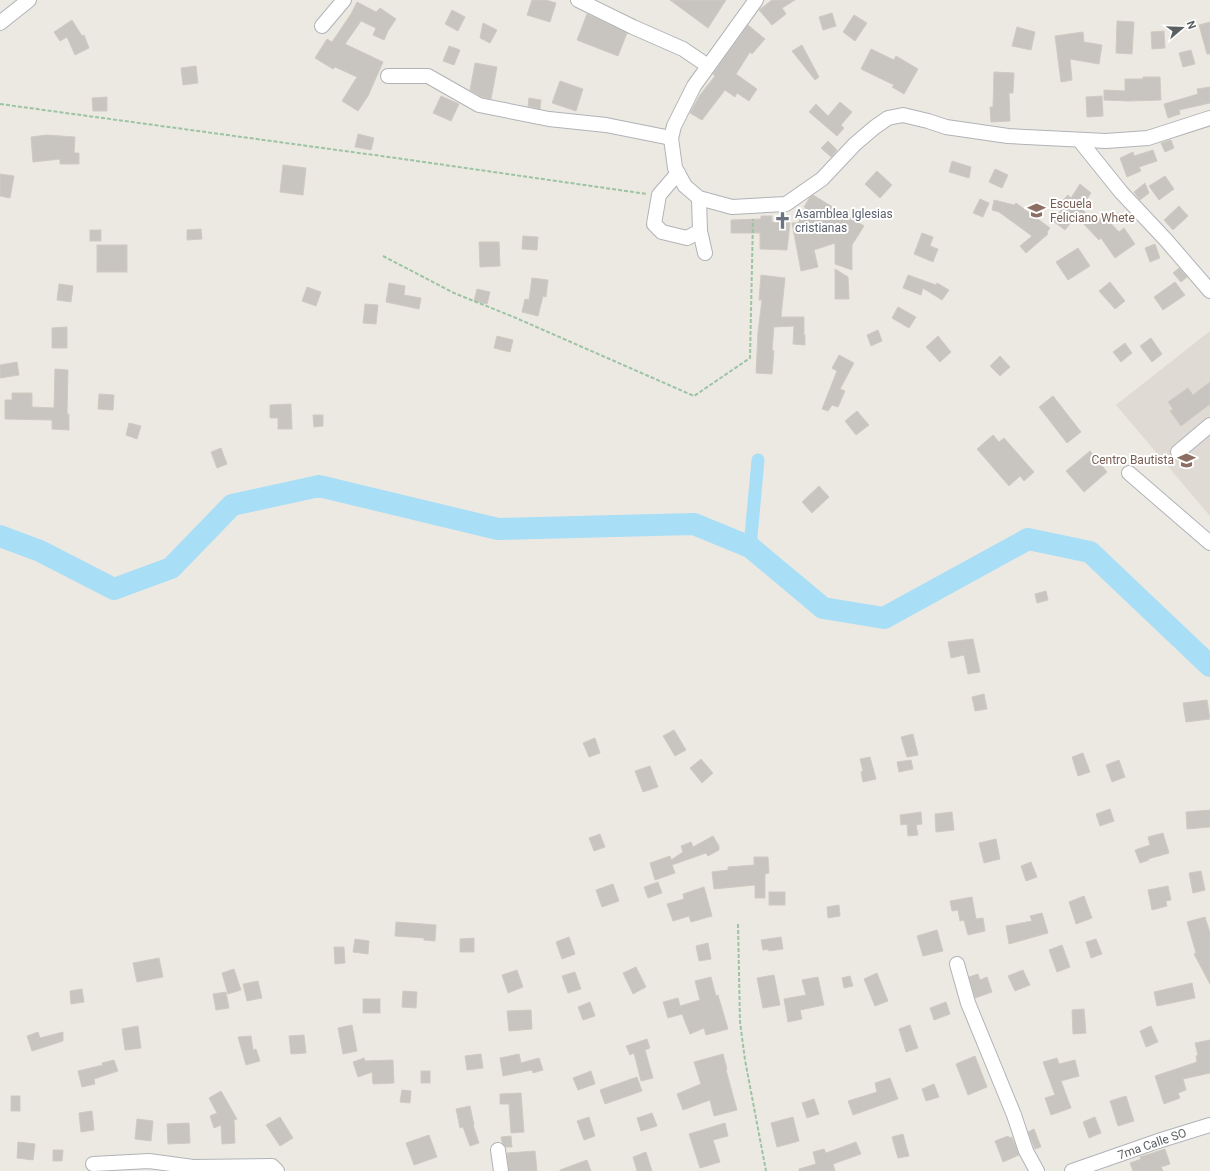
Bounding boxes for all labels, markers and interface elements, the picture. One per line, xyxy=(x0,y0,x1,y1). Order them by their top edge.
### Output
north arrow xyxy=(1162,8,1202,48)
text: N xyxy=(1184,19,1198,31)
place label: Escuela Feliciano Whete xyxy=(1050,197,1135,225)
school or university icon: Escuela Feliciano Whete xyxy=(1027,201,1047,221)
place label: Asamblea Iglesias cristianas xyxy=(795,207,893,235)
church icon: Asamblea Iglesias cristianas xyxy=(772,211,792,231)
school or university icon: Centro Bautista xyxy=(1177,450,1197,470)
place label: Centro Bautista xyxy=(1091,453,1174,467)
street label: 7ma Calle SO xyxy=(1116,1126,1188,1162)

